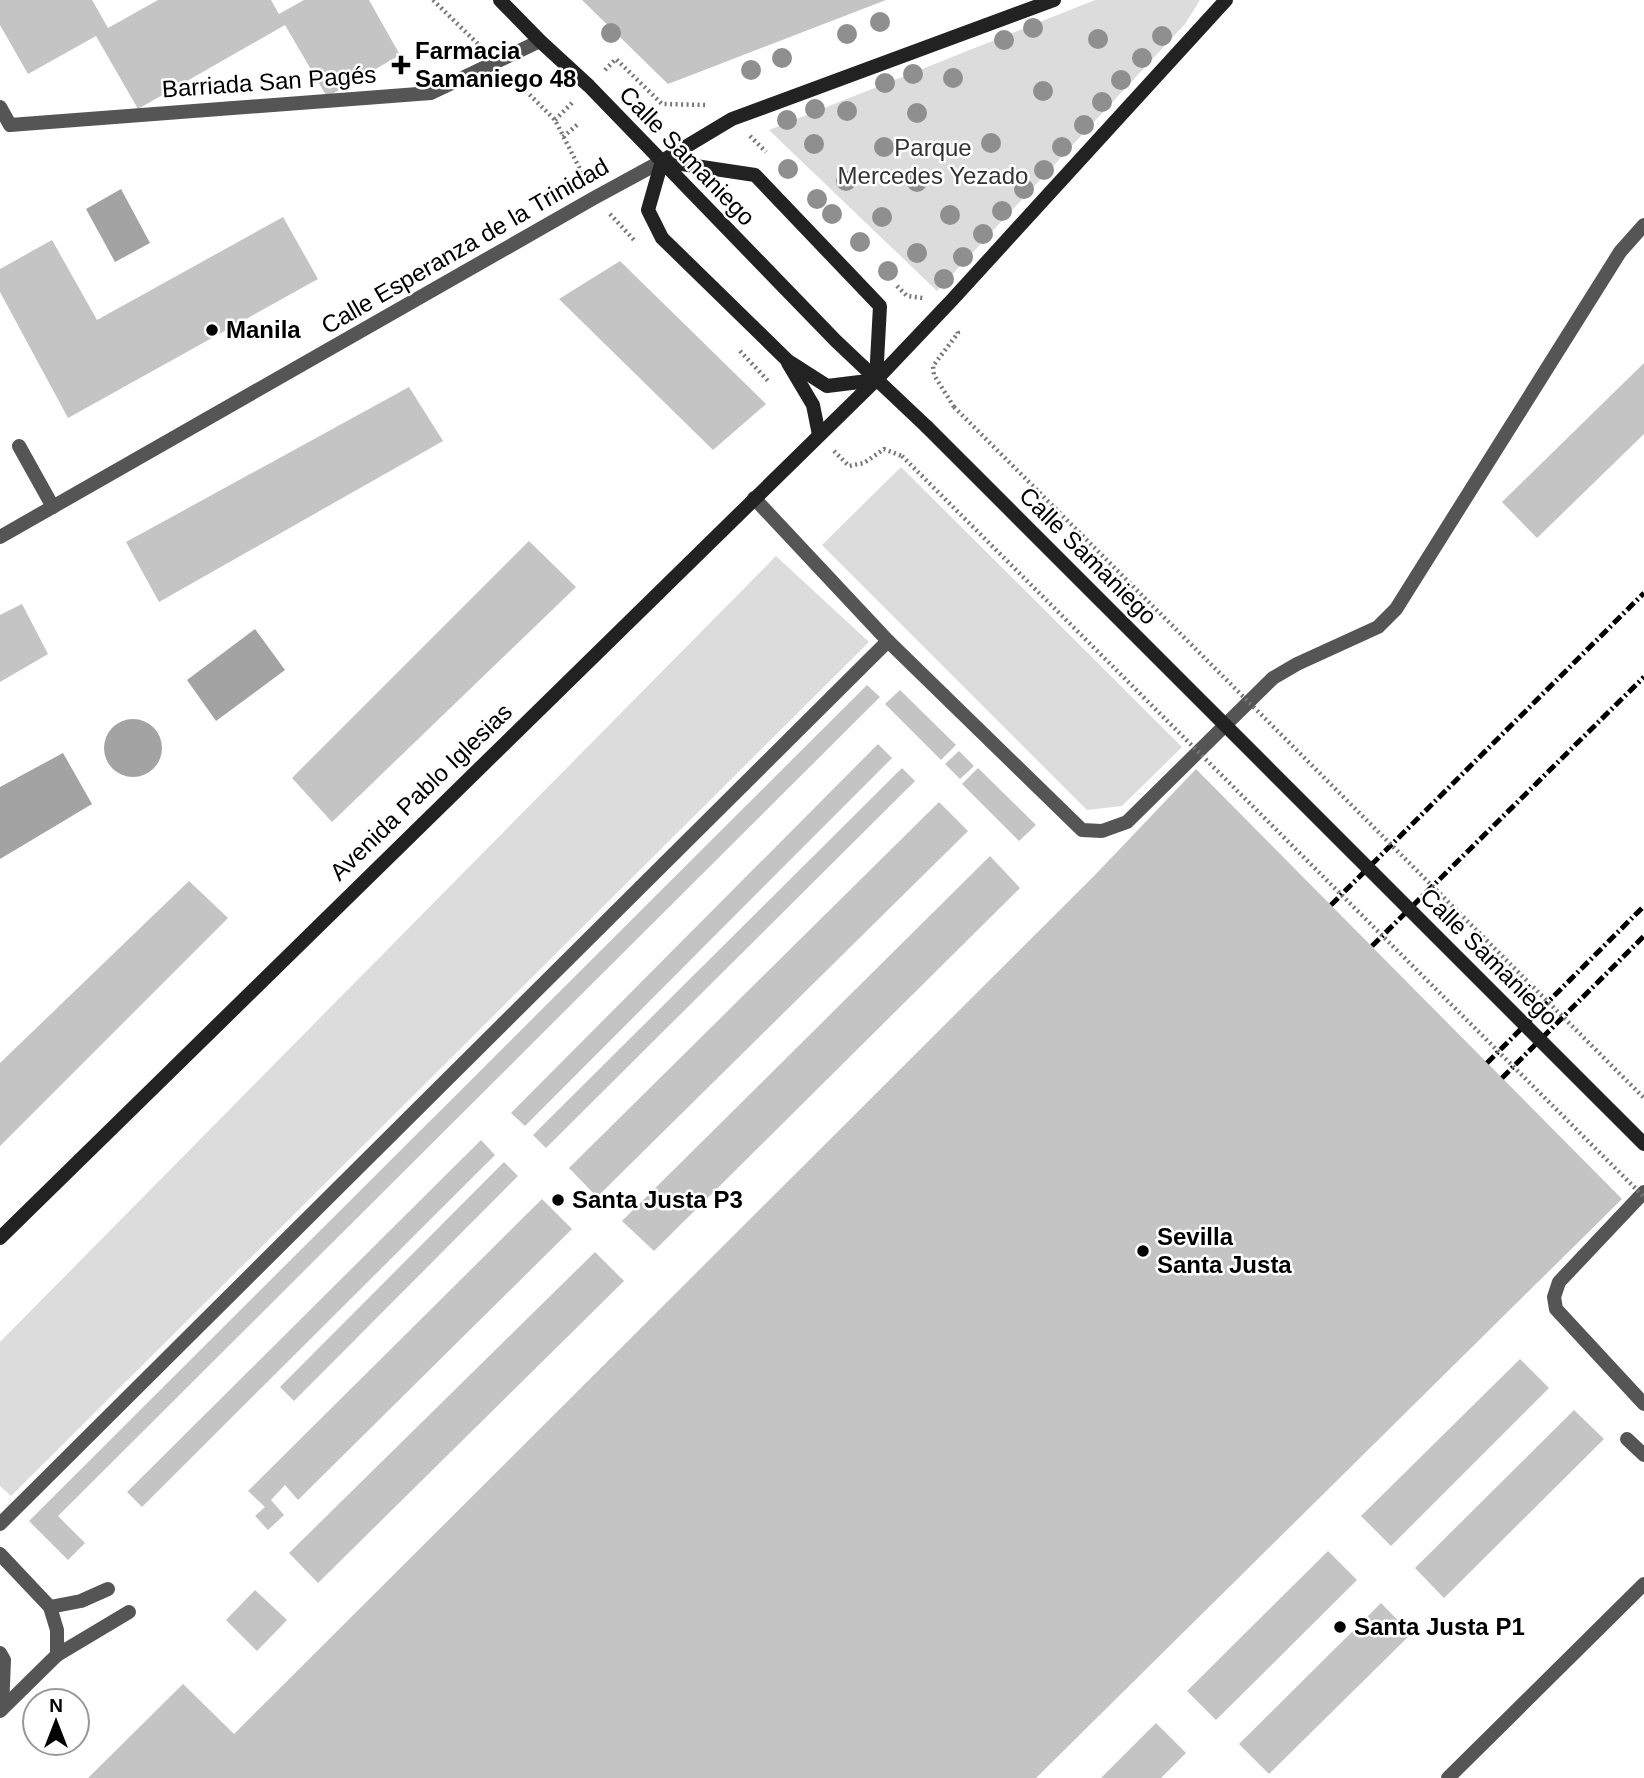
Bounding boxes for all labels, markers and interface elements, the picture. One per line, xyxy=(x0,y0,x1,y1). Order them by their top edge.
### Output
place label: Farmacia Samaniego 48 xyxy=(415,37,576,92)
marker: Farmacia Samaniego 48 xyxy=(393,57,409,73)
street label: Barriada San Pagés xyxy=(161,61,377,102)
street label: Calle Samaniego xyxy=(614,81,761,231)
park label: Parque Mercedes Yezado xyxy=(838,134,1028,189)
street label: Calle Esperanza de la Trinidad xyxy=(316,152,613,339)
place label: Manila xyxy=(226,316,301,343)
marker: Manila xyxy=(204,322,220,338)
street label: Calle Samaniego xyxy=(1014,481,1163,630)
street label: Avenida Pablo Iglesias xyxy=(324,698,517,886)
street label: Calle Samaniego xyxy=(1415,882,1564,1031)
place label: Santa Justa P3 xyxy=(572,1186,743,1213)
marker: Santa Justa P3 xyxy=(550,1192,566,1208)
place label: Sevilla Santa Justa xyxy=(1157,1223,1292,1278)
marker: Sevilla Santa Justa xyxy=(1135,1243,1151,1259)
place label: Santa Justa P1 xyxy=(1354,1613,1525,1640)
marker: Santa Justa P1 xyxy=(1332,1619,1348,1635)
north arrow xyxy=(21,1687,91,1757)
text: N xyxy=(49,1695,63,1716)

